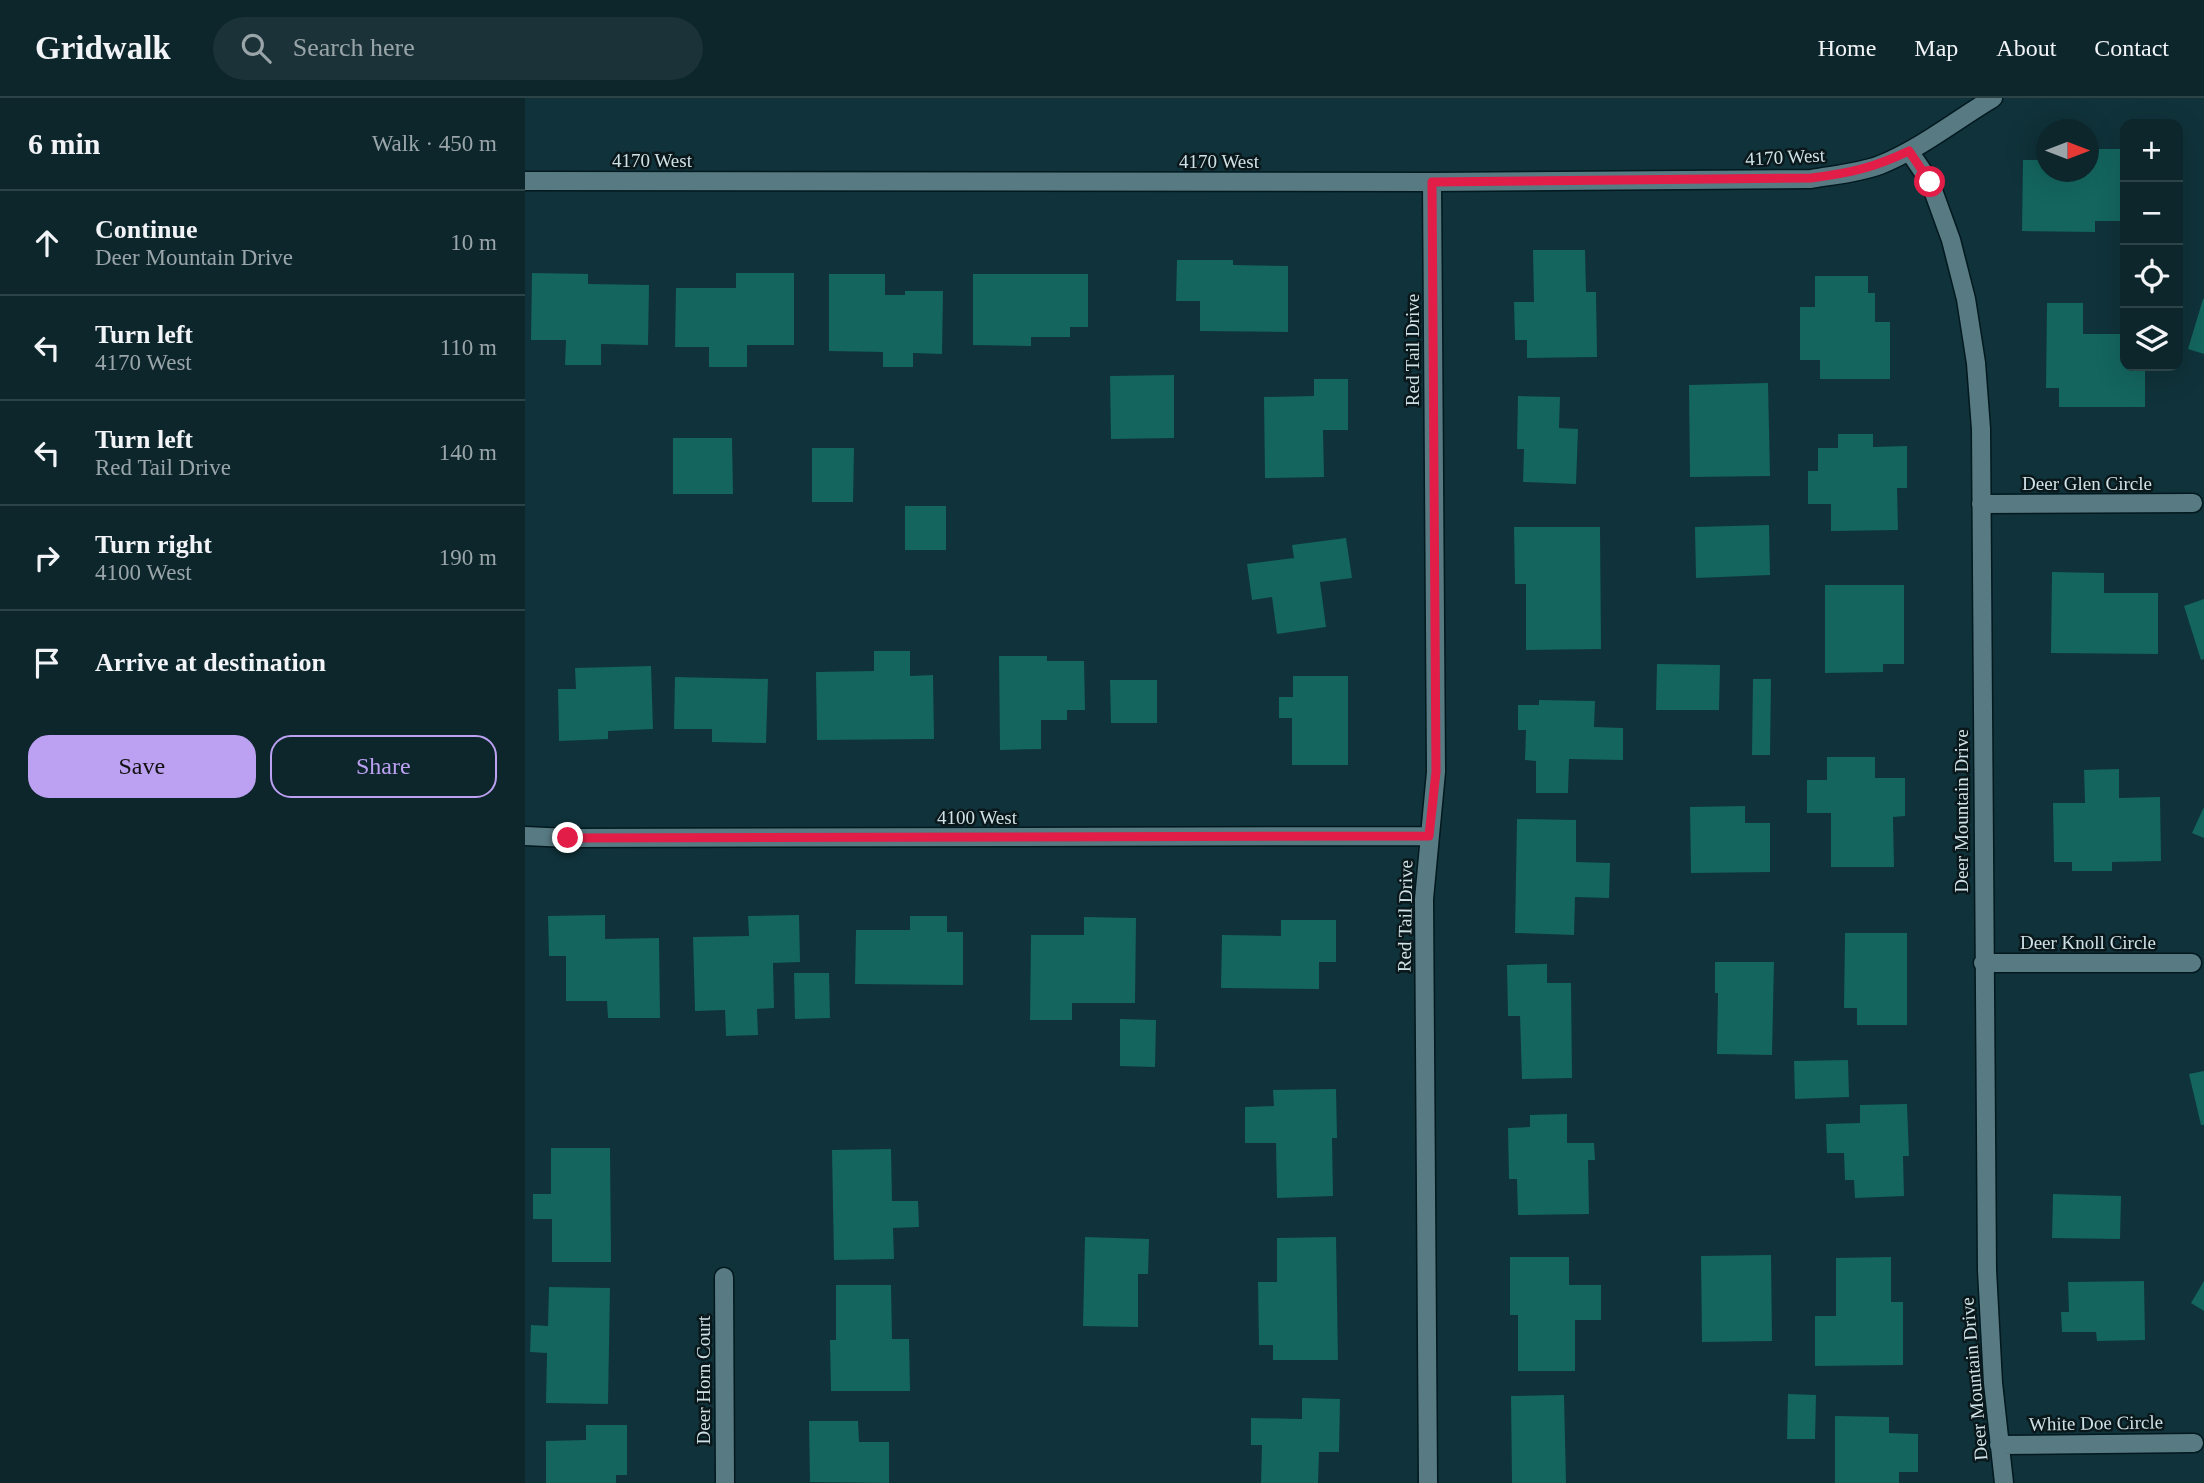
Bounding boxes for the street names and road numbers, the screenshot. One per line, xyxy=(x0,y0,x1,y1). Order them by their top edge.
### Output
street label: 4170 West xyxy=(1745,144,1826,170)
street label: 4170 West xyxy=(612,150,693,171)
street label: 4170 West xyxy=(1179,151,1260,172)
street label: Red Tail Drive xyxy=(1402,294,1423,406)
street label: Deer Glen Circle xyxy=(2022,473,2152,494)
street label: Deer Mountain Drive xyxy=(1951,729,1972,893)
street label: 4100 West xyxy=(937,807,1018,828)
street label: Red Tail Drive xyxy=(1394,860,1416,972)
street label: Deer Knoll Circle xyxy=(2020,932,2156,953)
street label: Deer Mountain Drive xyxy=(1956,1297,1992,1461)
street label: Deer Horn Court xyxy=(693,1315,714,1444)
street label: White Doe Circle xyxy=(2029,1411,2163,1435)

